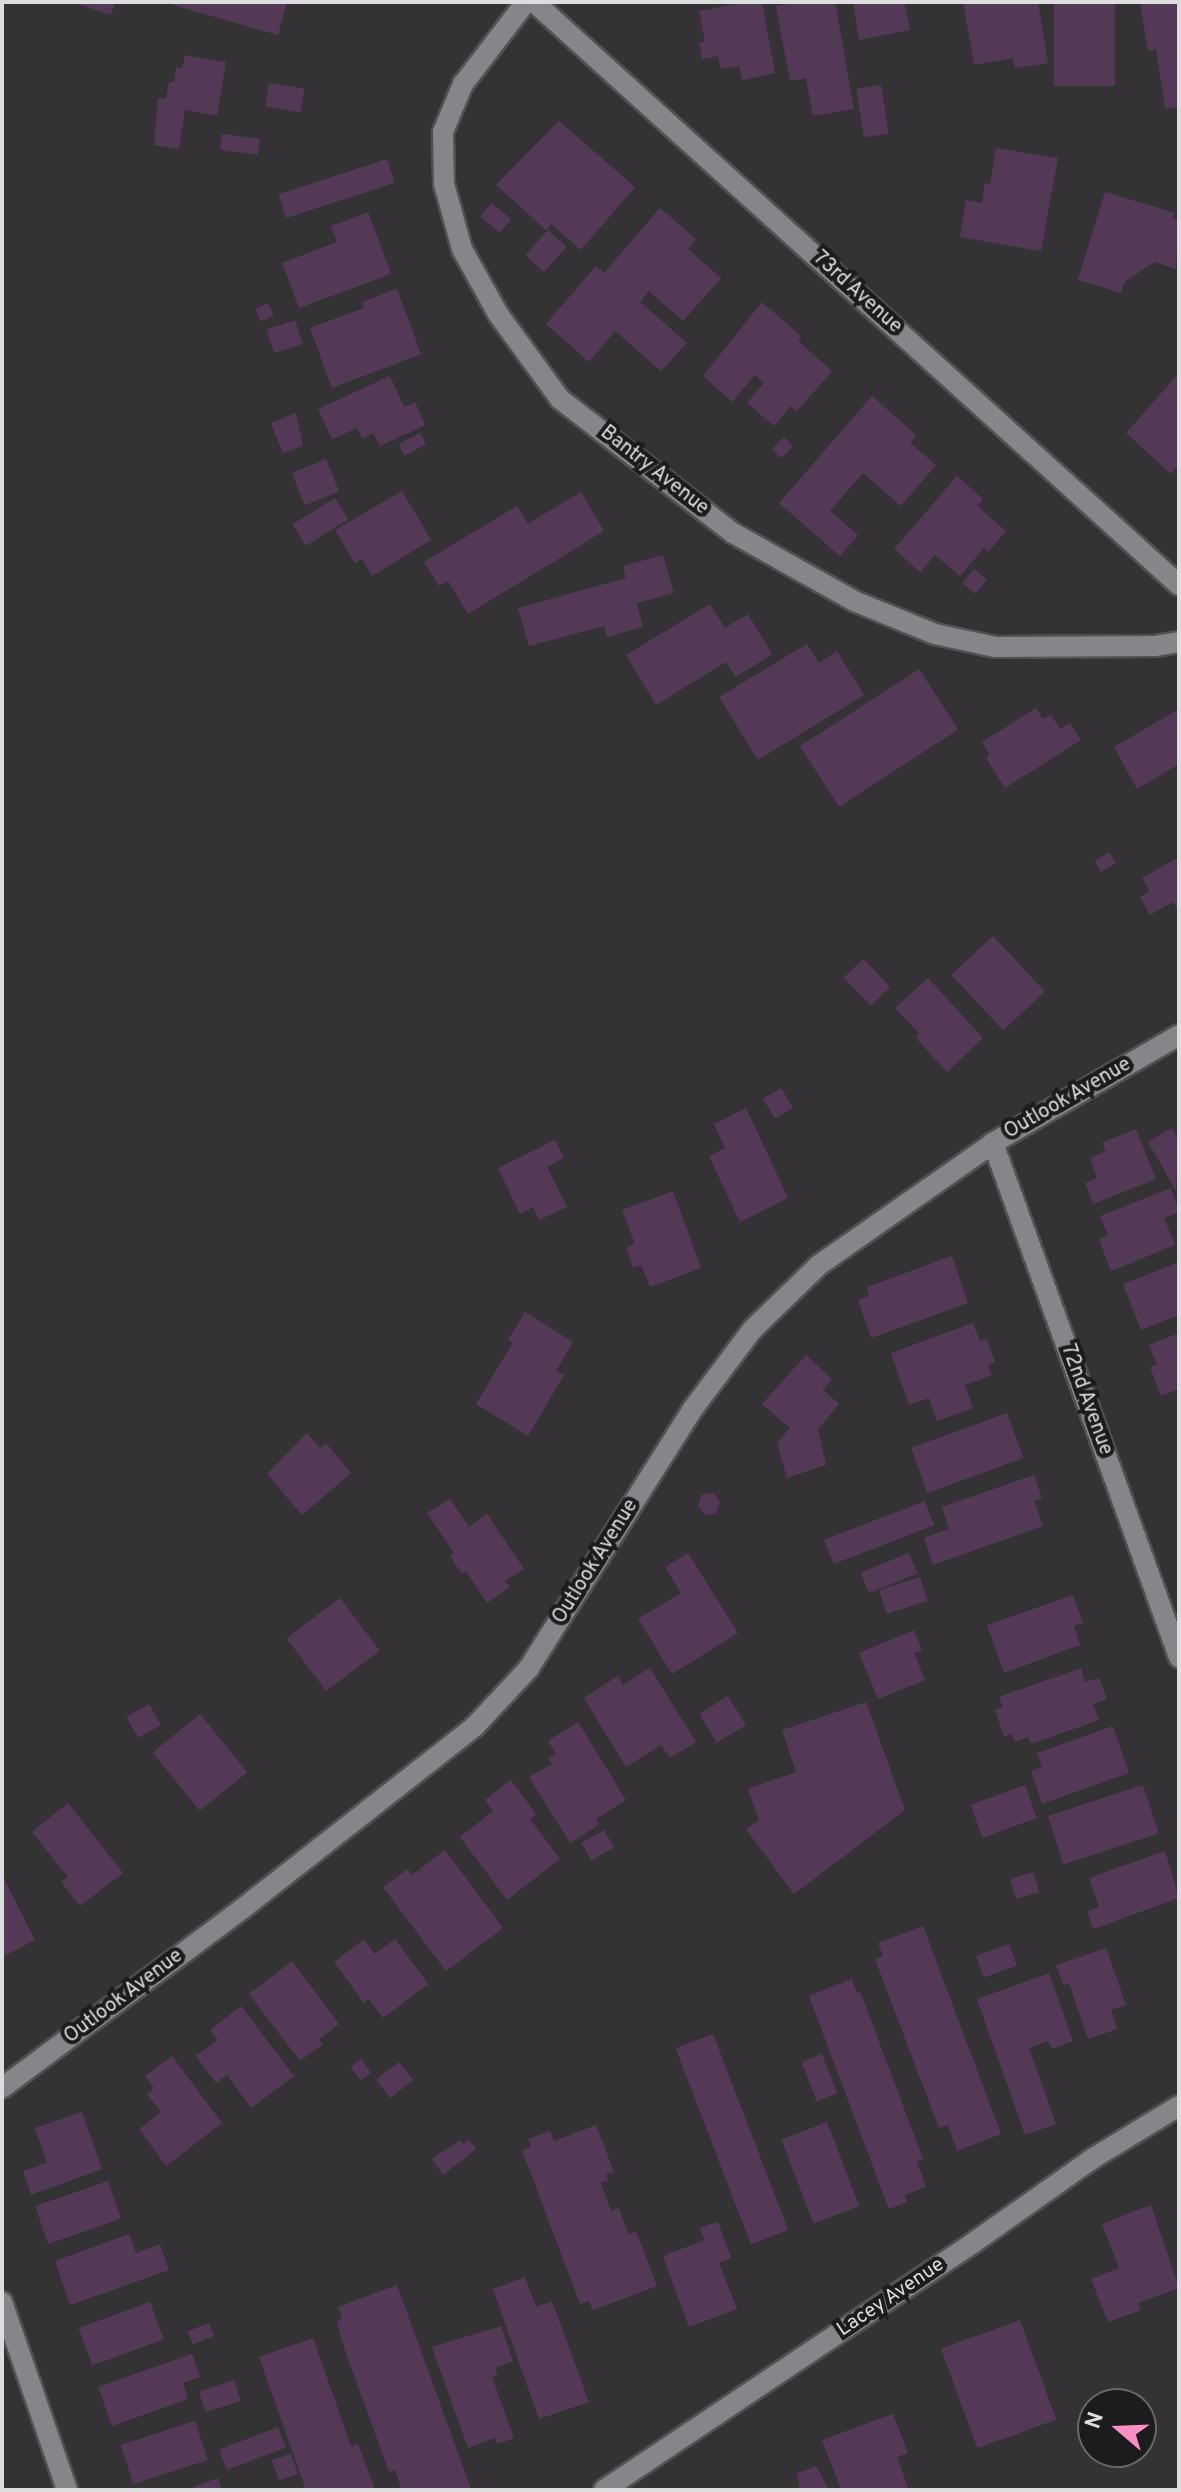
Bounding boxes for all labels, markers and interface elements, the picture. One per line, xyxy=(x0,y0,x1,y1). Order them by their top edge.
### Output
street label: 73rd Avenue xyxy=(807,247,907,339)
street label: Bantry Avenue xyxy=(595,421,713,521)
street label: Outlook Avenue xyxy=(1000,1053,1136,1145)
street label: 72nd Avenue xyxy=(1055,1341,1117,1459)
street label: Outlook Avenue xyxy=(548,1495,644,1629)
street label: Outlook Avenue xyxy=(60,1944,188,2050)
street label: Lacey Avenue xyxy=(833,2253,949,2343)
north arrow xyxy=(1077,2388,1157,2468)
text: N xyxy=(1080,2409,1111,2433)

